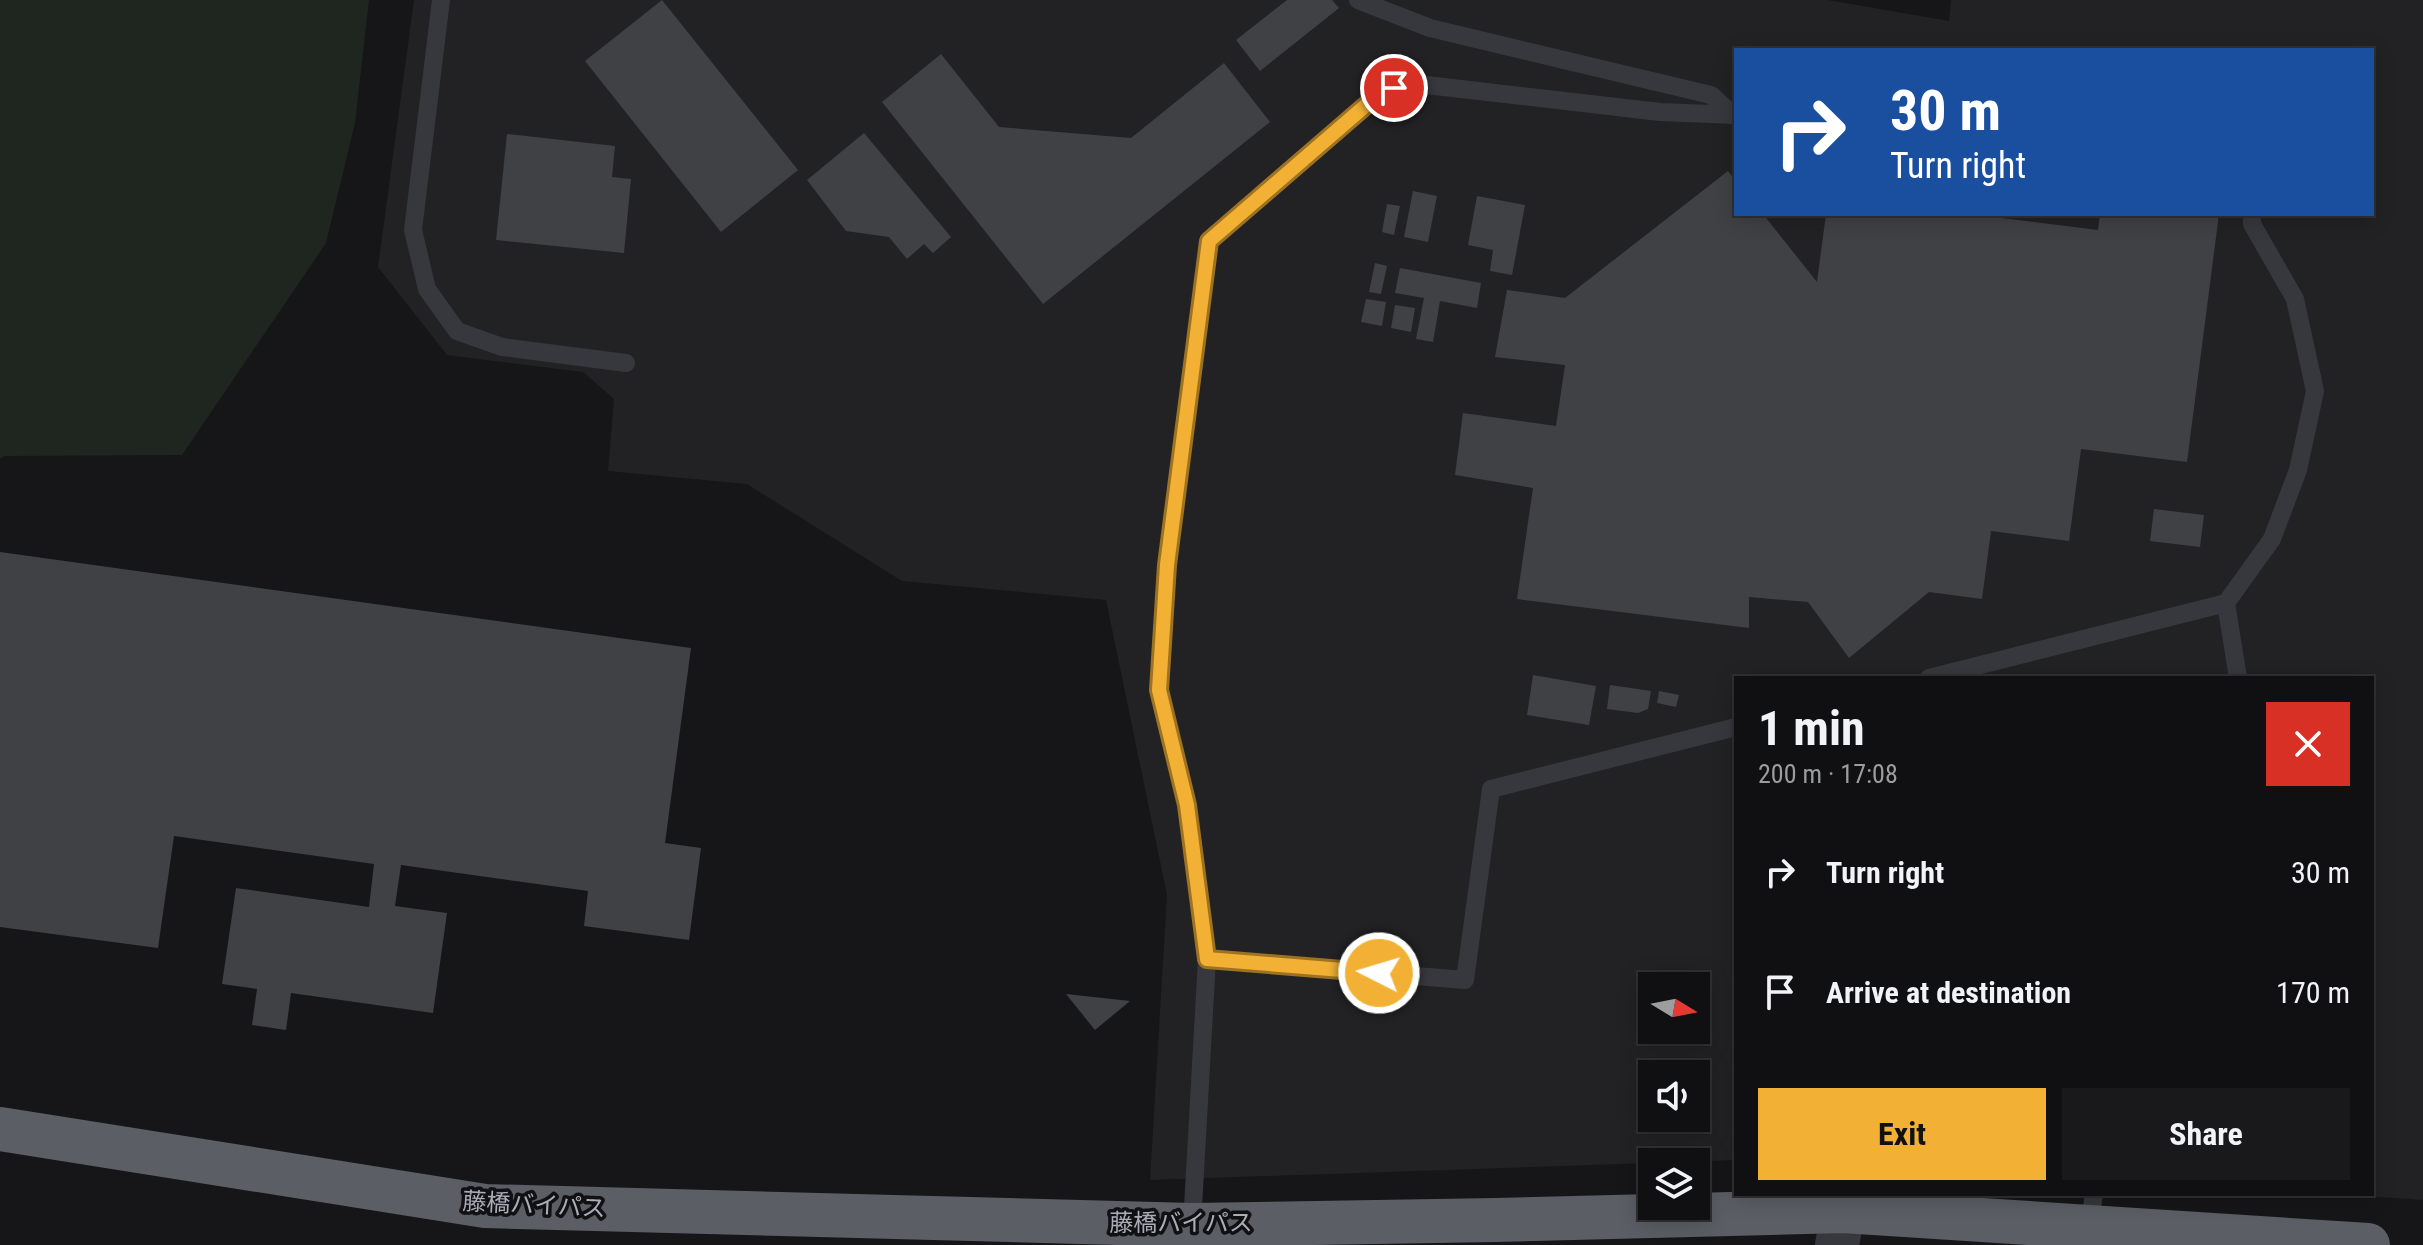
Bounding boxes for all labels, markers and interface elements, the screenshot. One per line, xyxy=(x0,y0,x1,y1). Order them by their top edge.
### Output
pin xyxy=(1360,54,1428,122)
icon: arrive xyxy=(1372,66,1416,110)
text: 30 m xyxy=(1890,78,2001,144)
icon: right xyxy=(1758,80,1862,184)
text: Turn right xyxy=(1890,145,2026,187)
text: 1 min xyxy=(1758,700,1865,757)
button: close xyxy=(2266,702,2350,786)
text: 200 m · 17:08 xyxy=(1758,759,1898,789)
icon: right xyxy=(1758,850,1802,894)
text: Turn right xyxy=(1826,855,1944,890)
text: 30 m xyxy=(2291,855,2350,890)
position arrow xyxy=(1337,931,1421,1015)
icon: arrive xyxy=(1758,970,1802,1014)
north arrow xyxy=(1638,972,1710,1044)
map controls xyxy=(1638,972,1710,1220)
text: Arrive at destination xyxy=(1826,975,2071,1010)
text: 170 m xyxy=(2276,975,2350,1010)
button: sound xyxy=(1638,1060,1710,1132)
button: Exit xyxy=(1758,1088,2046,1180)
button: Share xyxy=(2062,1088,2350,1180)
button: layers xyxy=(1638,1148,1710,1220)
street label: 藤橋バイパス xyxy=(462,1187,606,1223)
street label: 藤橋バイパス xyxy=(1109,1209,1253,1237)

